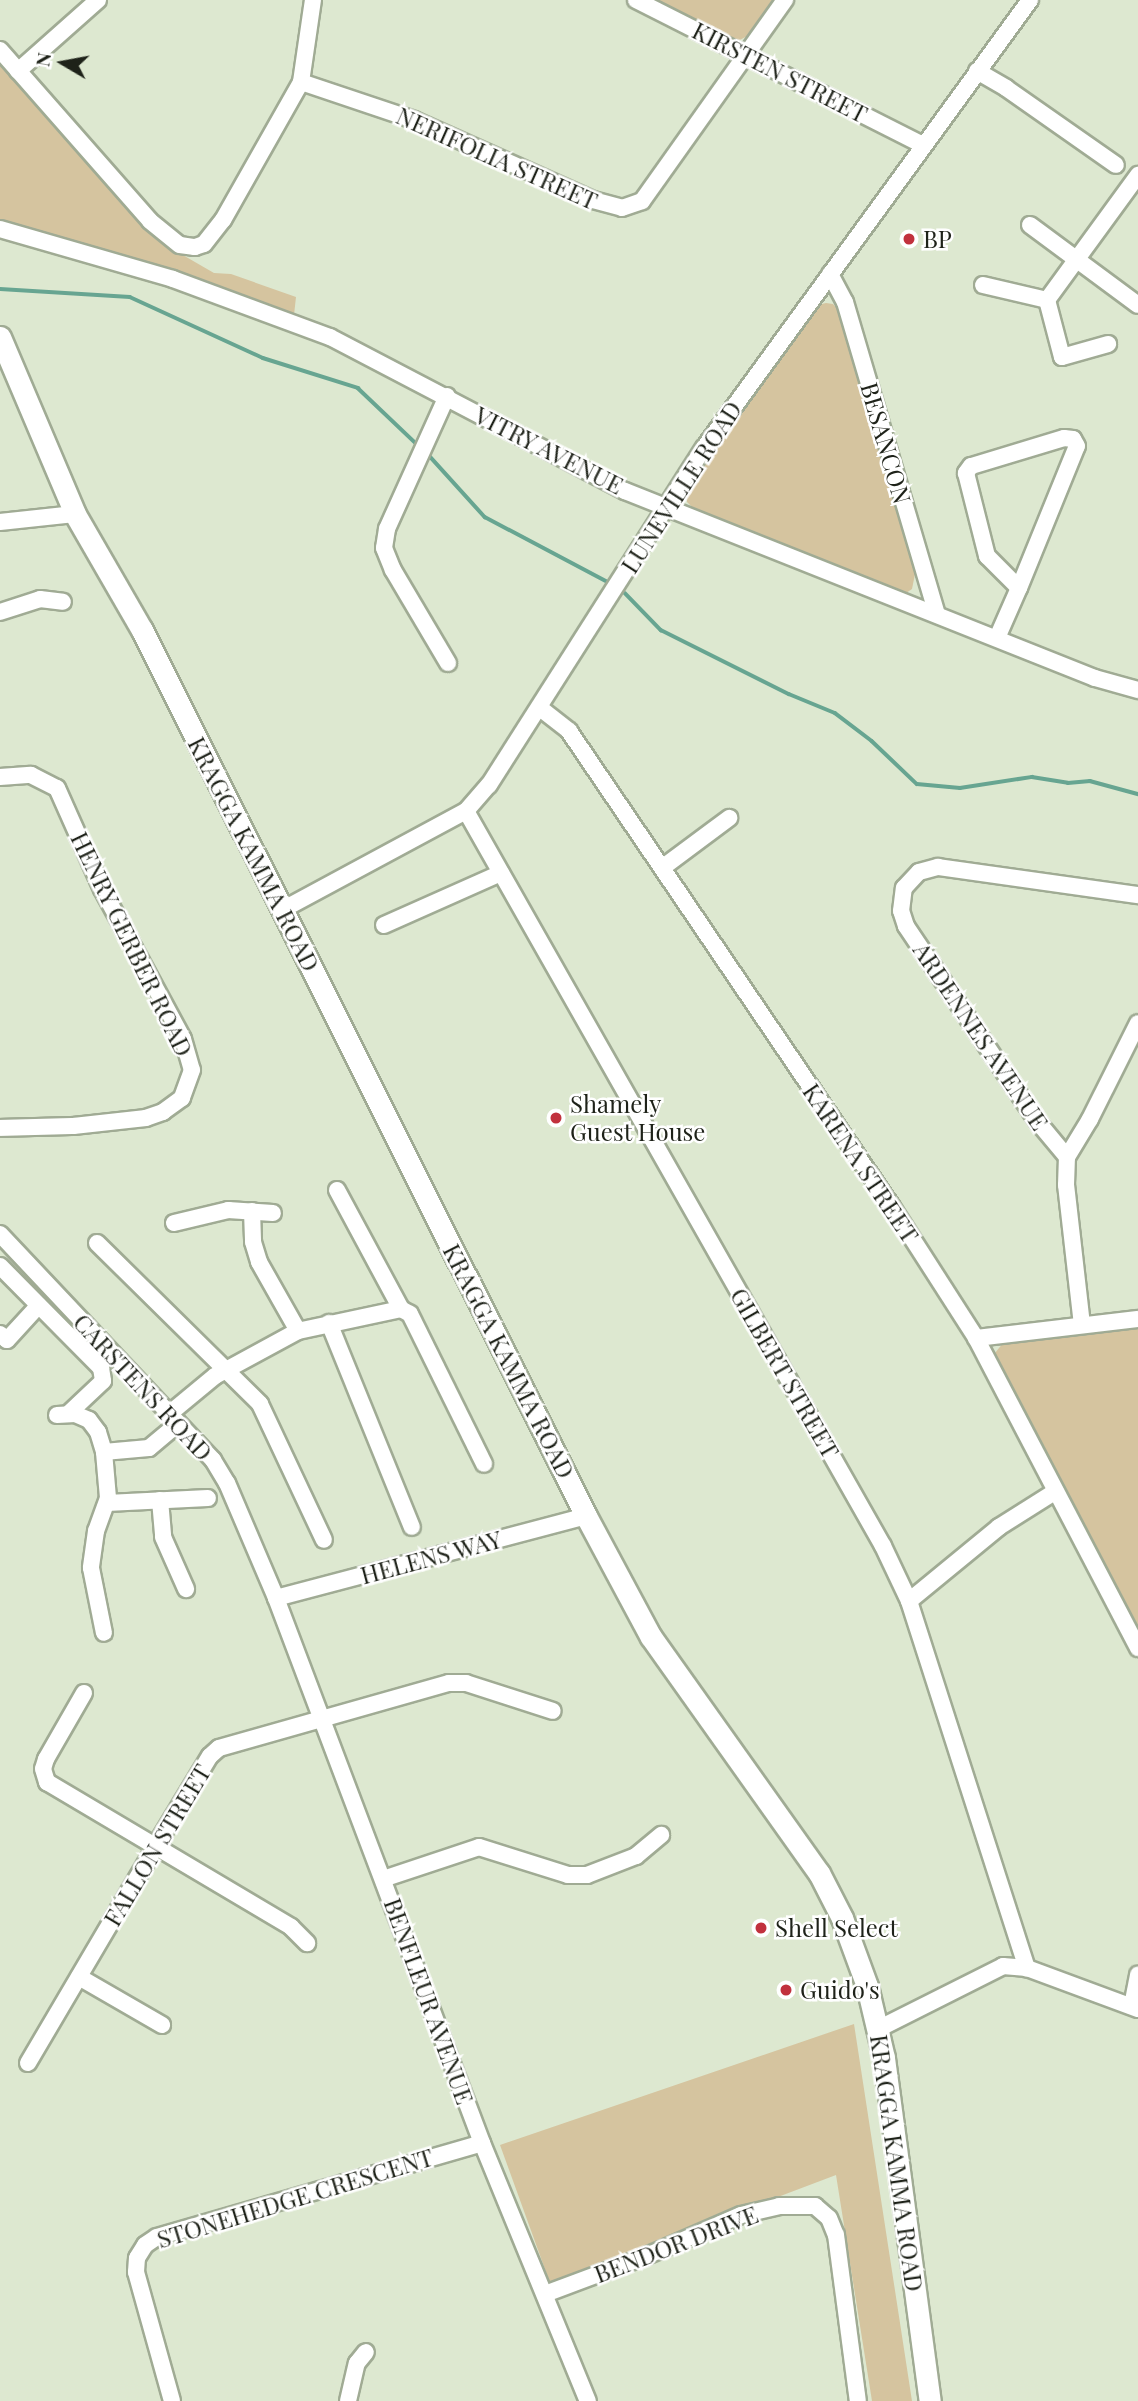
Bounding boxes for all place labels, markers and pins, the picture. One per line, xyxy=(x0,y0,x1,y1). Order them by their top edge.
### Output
place label: BP xyxy=(923,225,952,253)
marker: BP xyxy=(901,231,917,247)
place label: Shamely Guest House xyxy=(570,1090,706,1146)
marker: Shamely Guest House xyxy=(548,1110,564,1126)
place label: Shell Select xyxy=(775,1914,898,1942)
marker: Shell Select xyxy=(753,1920,769,1936)
place label: Guido's xyxy=(800,1976,880,2004)
marker: Guido's xyxy=(778,1982,794,1998)

